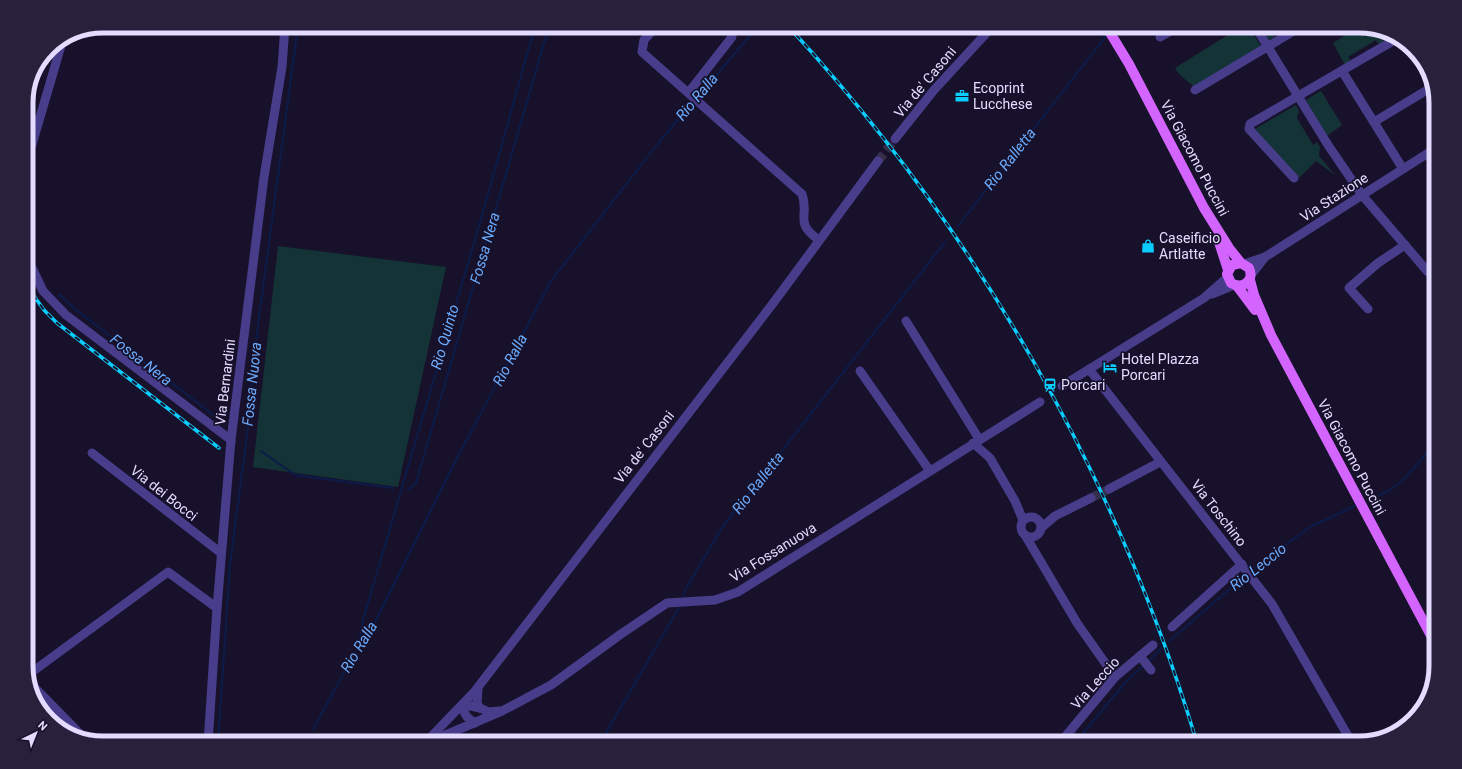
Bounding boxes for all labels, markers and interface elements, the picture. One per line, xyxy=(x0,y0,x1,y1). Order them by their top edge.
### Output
street label: Via de' Casoni xyxy=(891,43,959,121)
water label: Rio Ralla xyxy=(672,70,722,124)
place label: Ecoprint Lucchese xyxy=(973,80,1032,112)
office icon: Ecoprint Lucchese xyxy=(954,88,970,104)
street label: Via Giacomo Puccini xyxy=(1158,97,1232,219)
water label: Rio Ralletta xyxy=(980,124,1040,194)
street label: Via Stazione xyxy=(1297,169,1371,225)
water label: Fossa Nera xyxy=(466,210,504,286)
place label: Caseificio Artlatte xyxy=(1159,230,1220,262)
shop icon: Caseificio Artlatte xyxy=(1140,238,1156,254)
water label: Rio Quinto xyxy=(427,302,463,372)
water label: Fossa Nera xyxy=(107,330,176,390)
water label: Rio Ralla xyxy=(489,331,531,389)
street label: Via Bernardini xyxy=(212,338,238,426)
water label: Fossa Nuova xyxy=(239,341,265,427)
place label: Hotel Plazza Porcari xyxy=(1121,351,1199,383)
hotel icon: Hotel Plazza Porcari xyxy=(1102,359,1118,375)
station icon: Porcari xyxy=(1042,377,1058,393)
place label: Porcari xyxy=(1061,377,1105,393)
street label: Via Giacomo Puccini xyxy=(1315,396,1389,518)
street label: Via de' Casoni xyxy=(611,408,677,486)
water label: Rio Ralletta xyxy=(728,448,788,518)
street label: Via dei Bocci xyxy=(127,462,201,524)
street label: Via Toschino xyxy=(1188,476,1250,550)
street label: Via Fossanuova xyxy=(727,519,819,585)
water label: Rio Leccio xyxy=(1226,539,1290,595)
water label: Rio Ralla xyxy=(337,618,381,676)
street label: Via Leccio xyxy=(1068,654,1123,712)
north arrow xyxy=(16,713,56,753)
text: N xyxy=(35,719,50,734)

